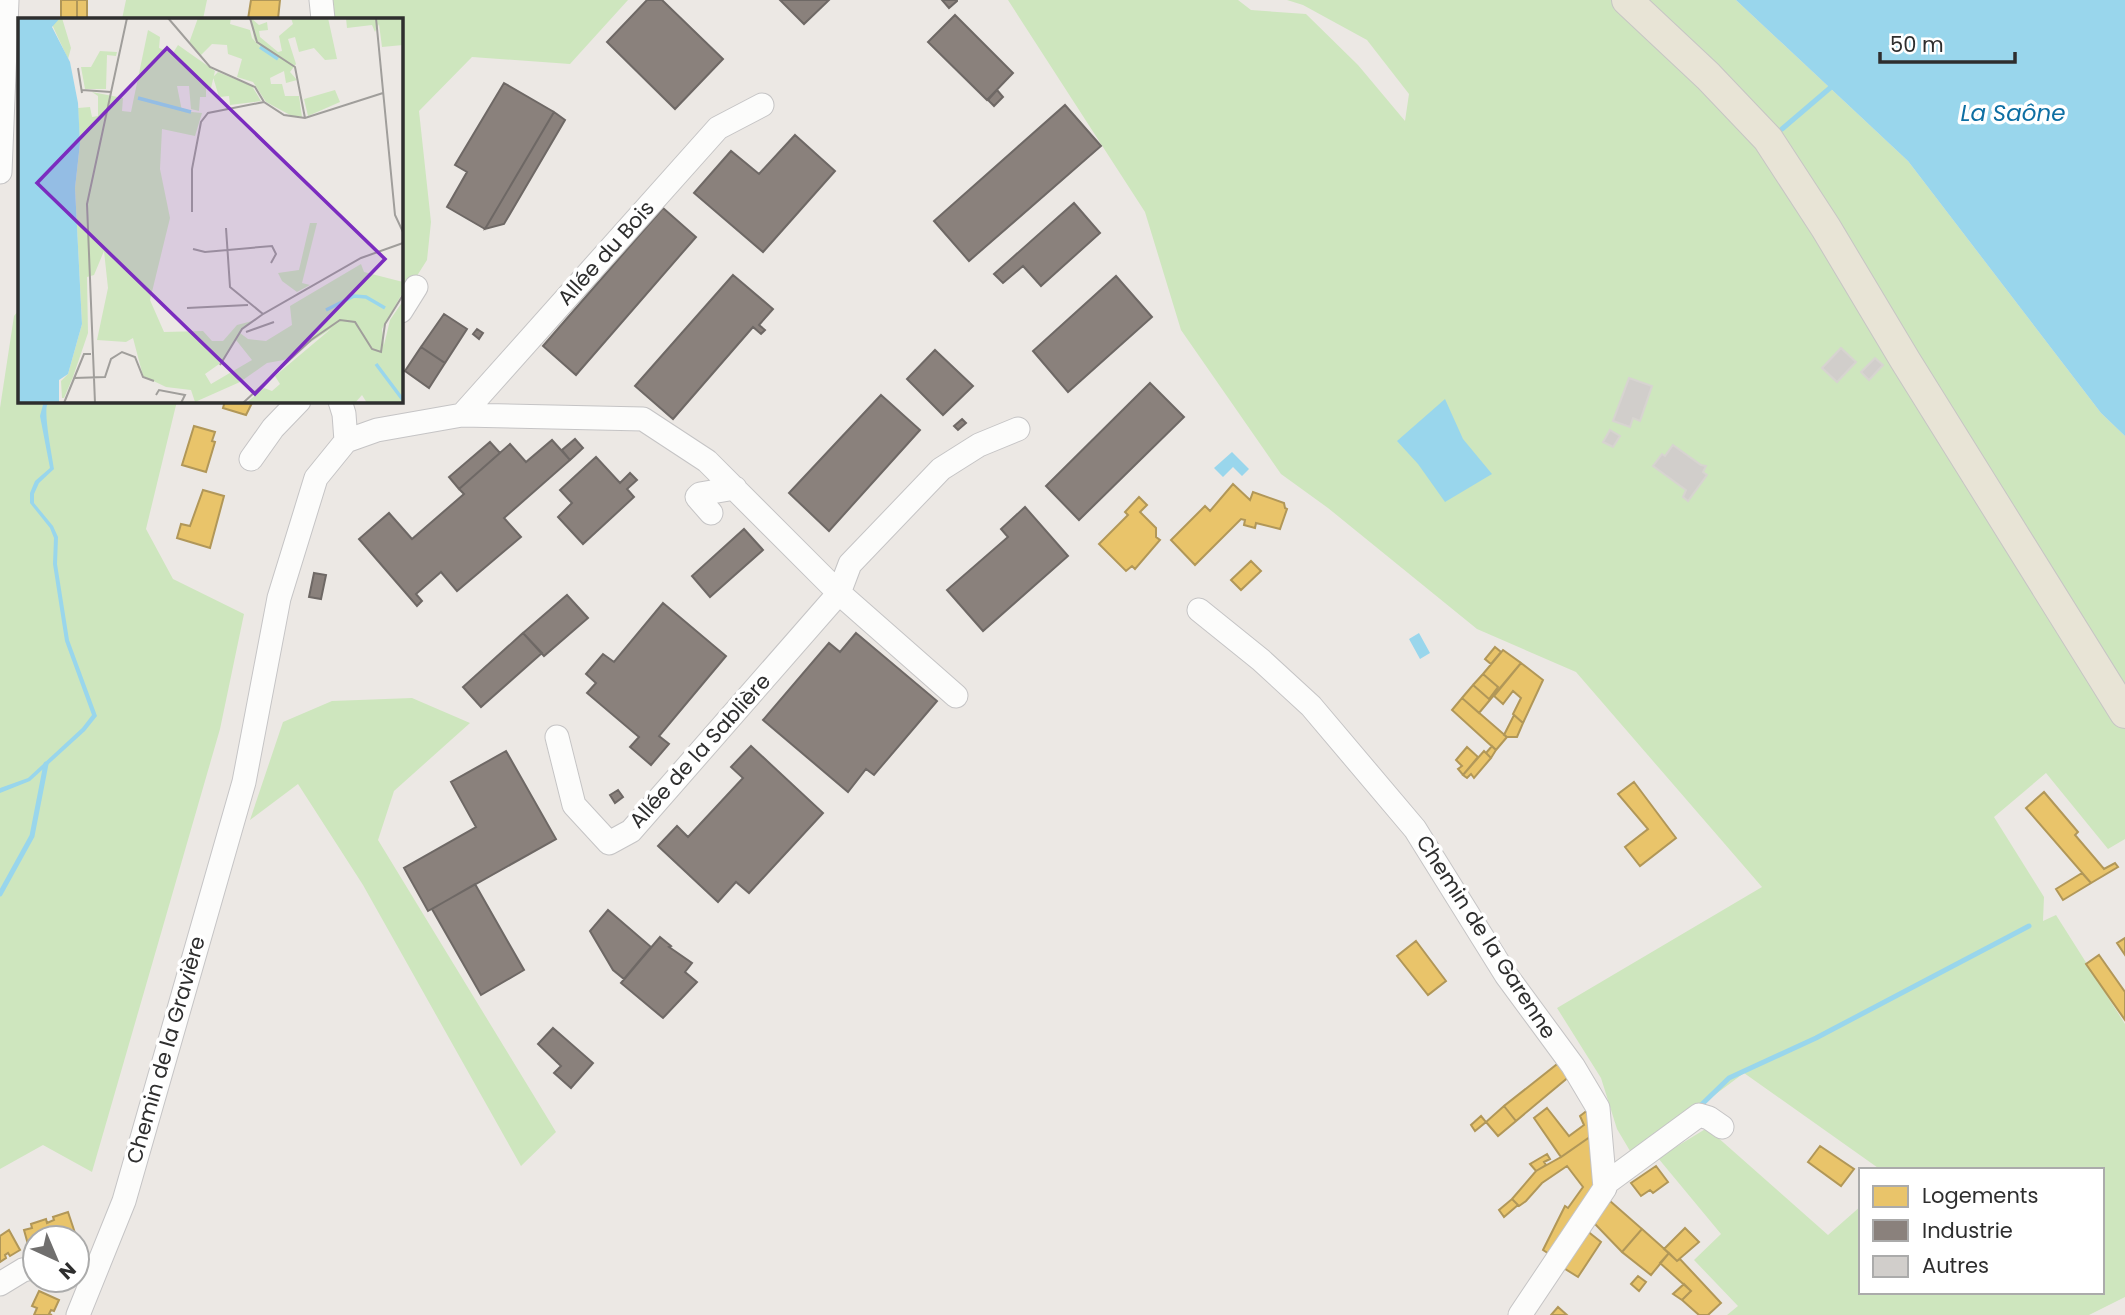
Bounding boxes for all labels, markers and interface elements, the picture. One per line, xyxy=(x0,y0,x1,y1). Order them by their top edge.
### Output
inset map xyxy=(18,18,402,402)
scale bar xyxy=(1880,21,2015,65)
text: 50 m xyxy=(1890,30,1944,59)
water label: La Saône xyxy=(1961,97,2065,129)
street label: Allée du Bois xyxy=(551,194,661,311)
street label: Allée de la Sablière xyxy=(622,667,777,834)
street label: Chemin de la Garenne xyxy=(1410,829,1563,1044)
street label: Chemin de la Gravière xyxy=(119,933,212,1167)
legend xyxy=(1859,1168,2104,1294)
text: Logements xyxy=(1922,1181,2038,1210)
text: Industrie xyxy=(1922,1216,2013,1245)
north arrow xyxy=(21,1224,91,1294)
text: Autres xyxy=(1922,1251,1989,1280)
text: N xyxy=(53,1256,82,1286)

